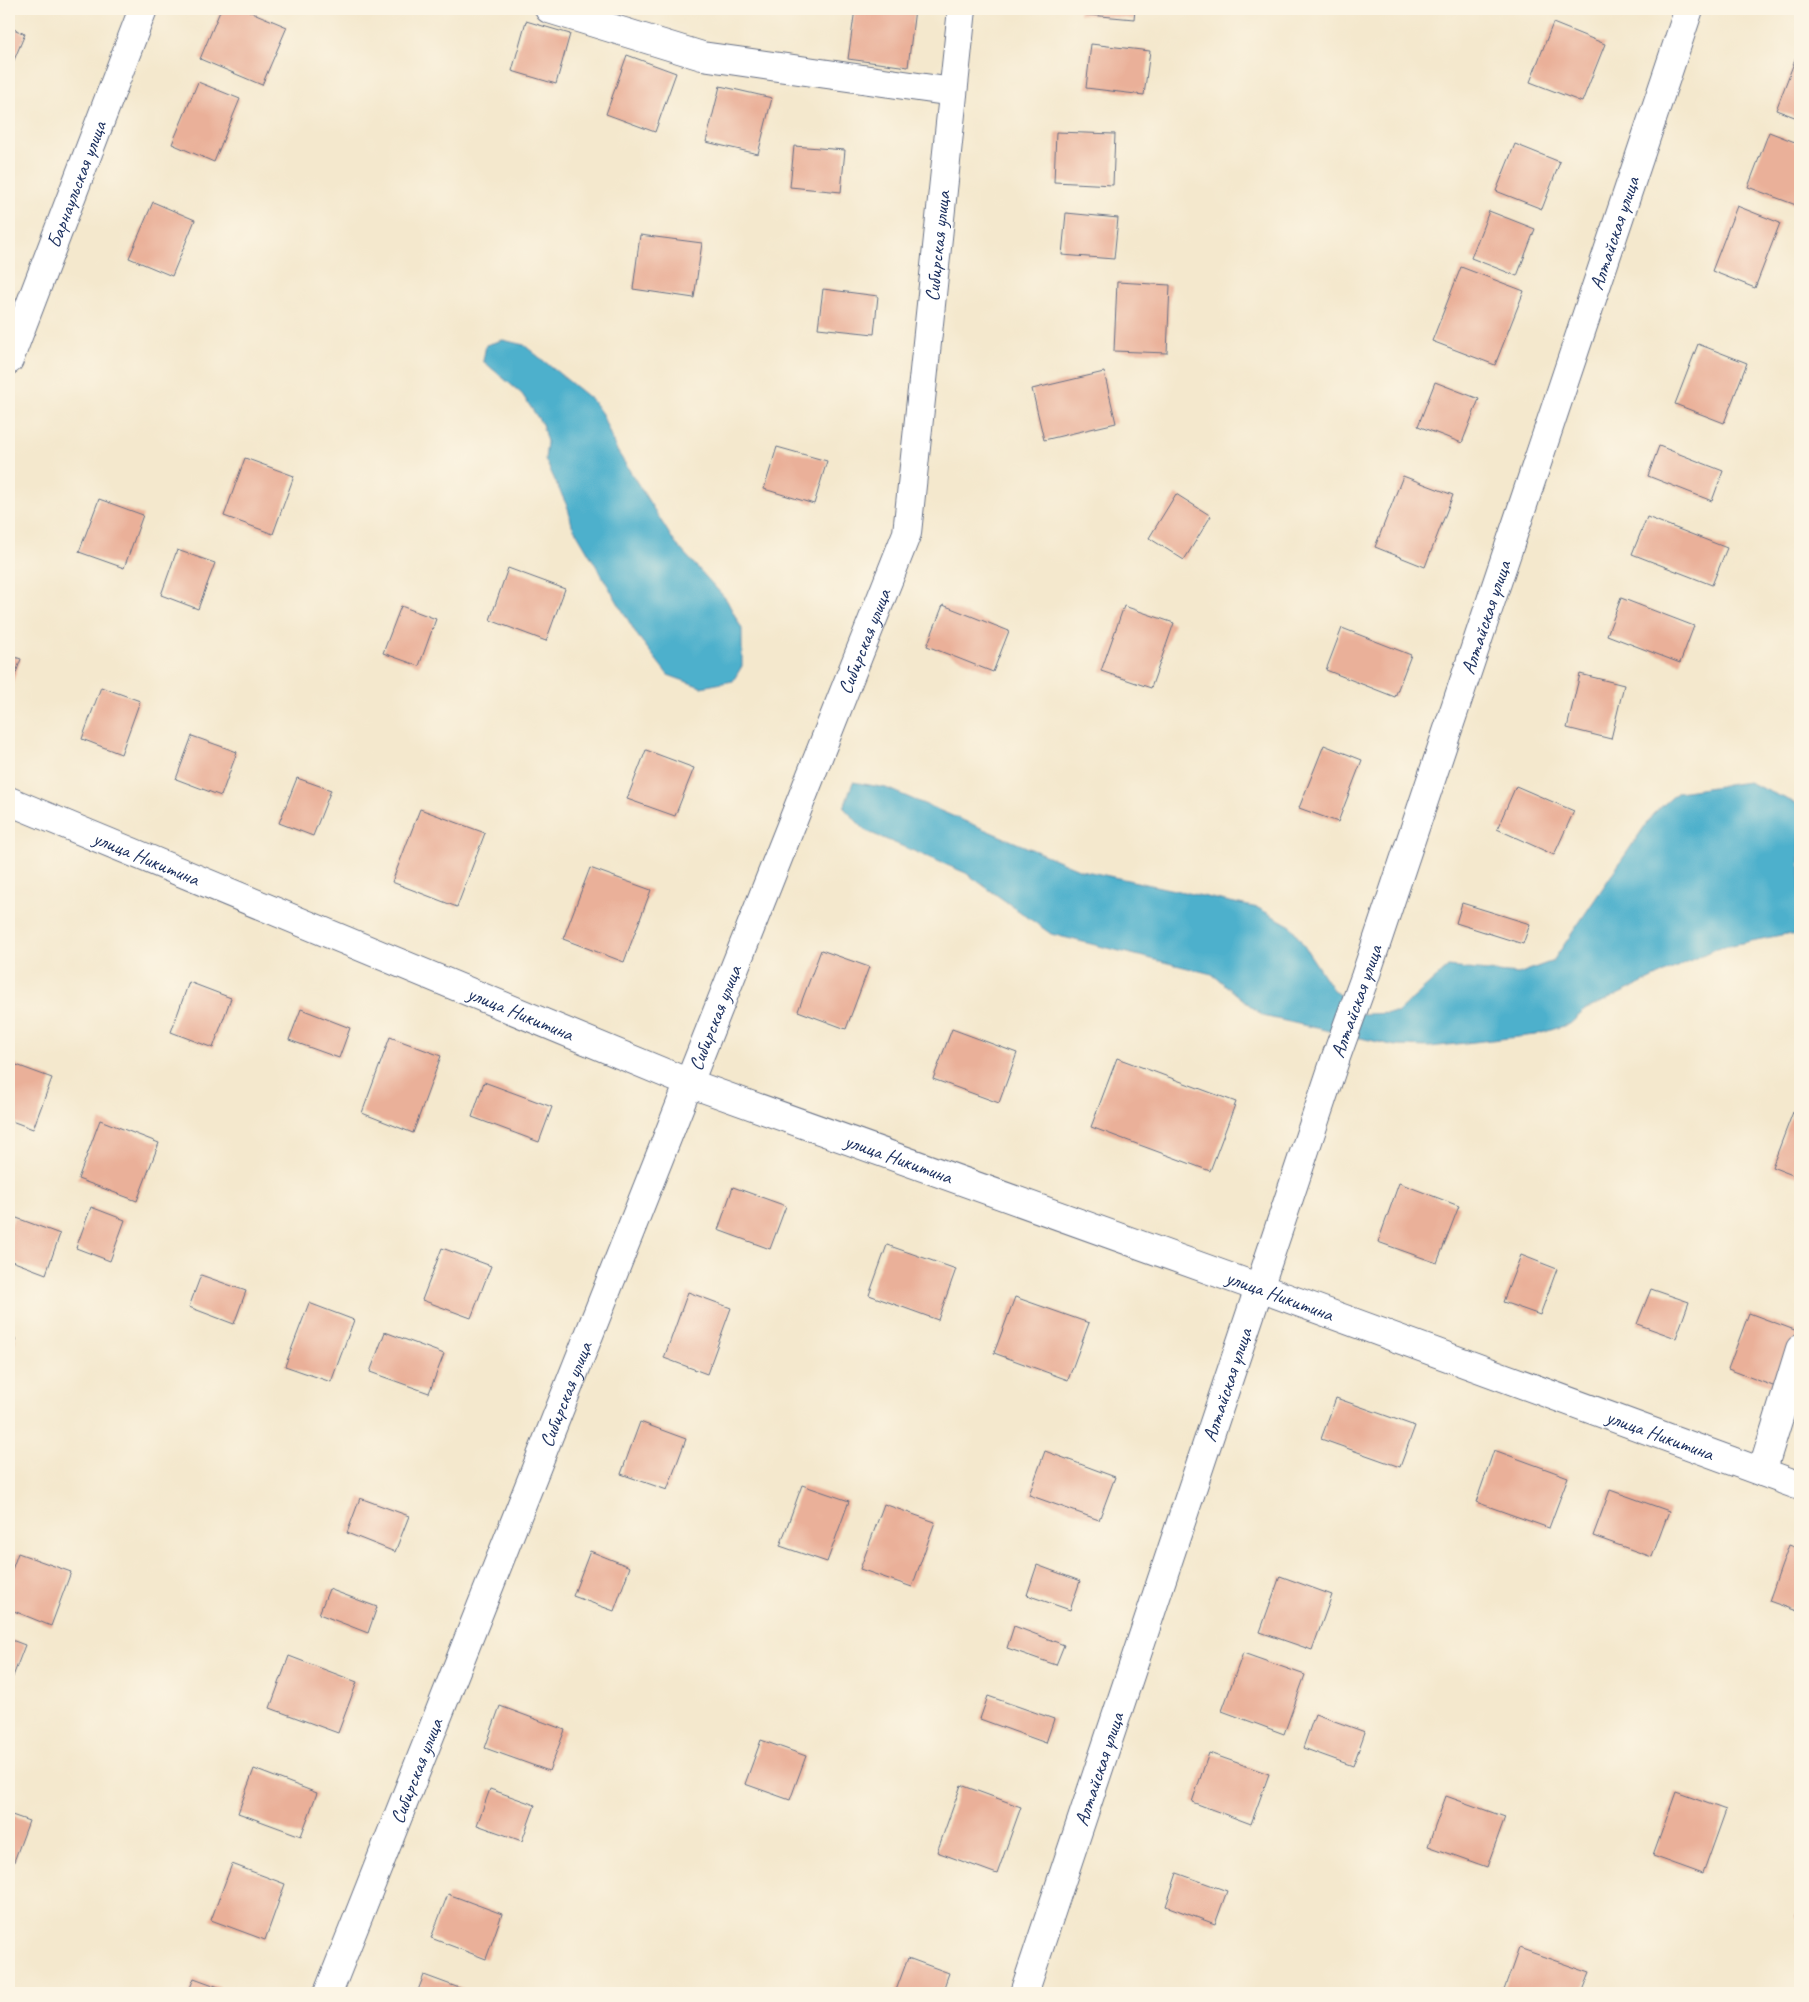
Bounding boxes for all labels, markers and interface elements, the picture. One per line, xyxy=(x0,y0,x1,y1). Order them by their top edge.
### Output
street label: Барнаульская улица xyxy=(41,116,113,251)
street label: Алтайская улица xyxy=(1584,172,1646,293)
street label: Сибирская улица xyxy=(919,189,956,303)
street label: Алтайская улица xyxy=(1455,556,1517,677)
street label: Сибирская улица xyxy=(832,584,897,698)
street label: улица Никитина xyxy=(89,825,204,892)
street label: Алтайская улица xyxy=(1325,940,1388,1061)
street label: Сибирская улица xyxy=(683,961,748,1074)
street label: улица Никитина xyxy=(463,980,578,1047)
street label: улица Никитина xyxy=(841,1128,957,1190)
street label: улица Никитина xyxy=(1222,1265,1338,1327)
street label: Алтайская улица xyxy=(1197,1323,1258,1445)
street label: Сибирская улица xyxy=(534,1337,598,1451)
street label: улица Никитина xyxy=(1602,1404,1718,1467)
street label: Алтайская улица xyxy=(1069,1708,1130,1829)
street label: Сибирская улица xyxy=(385,1714,449,1827)

